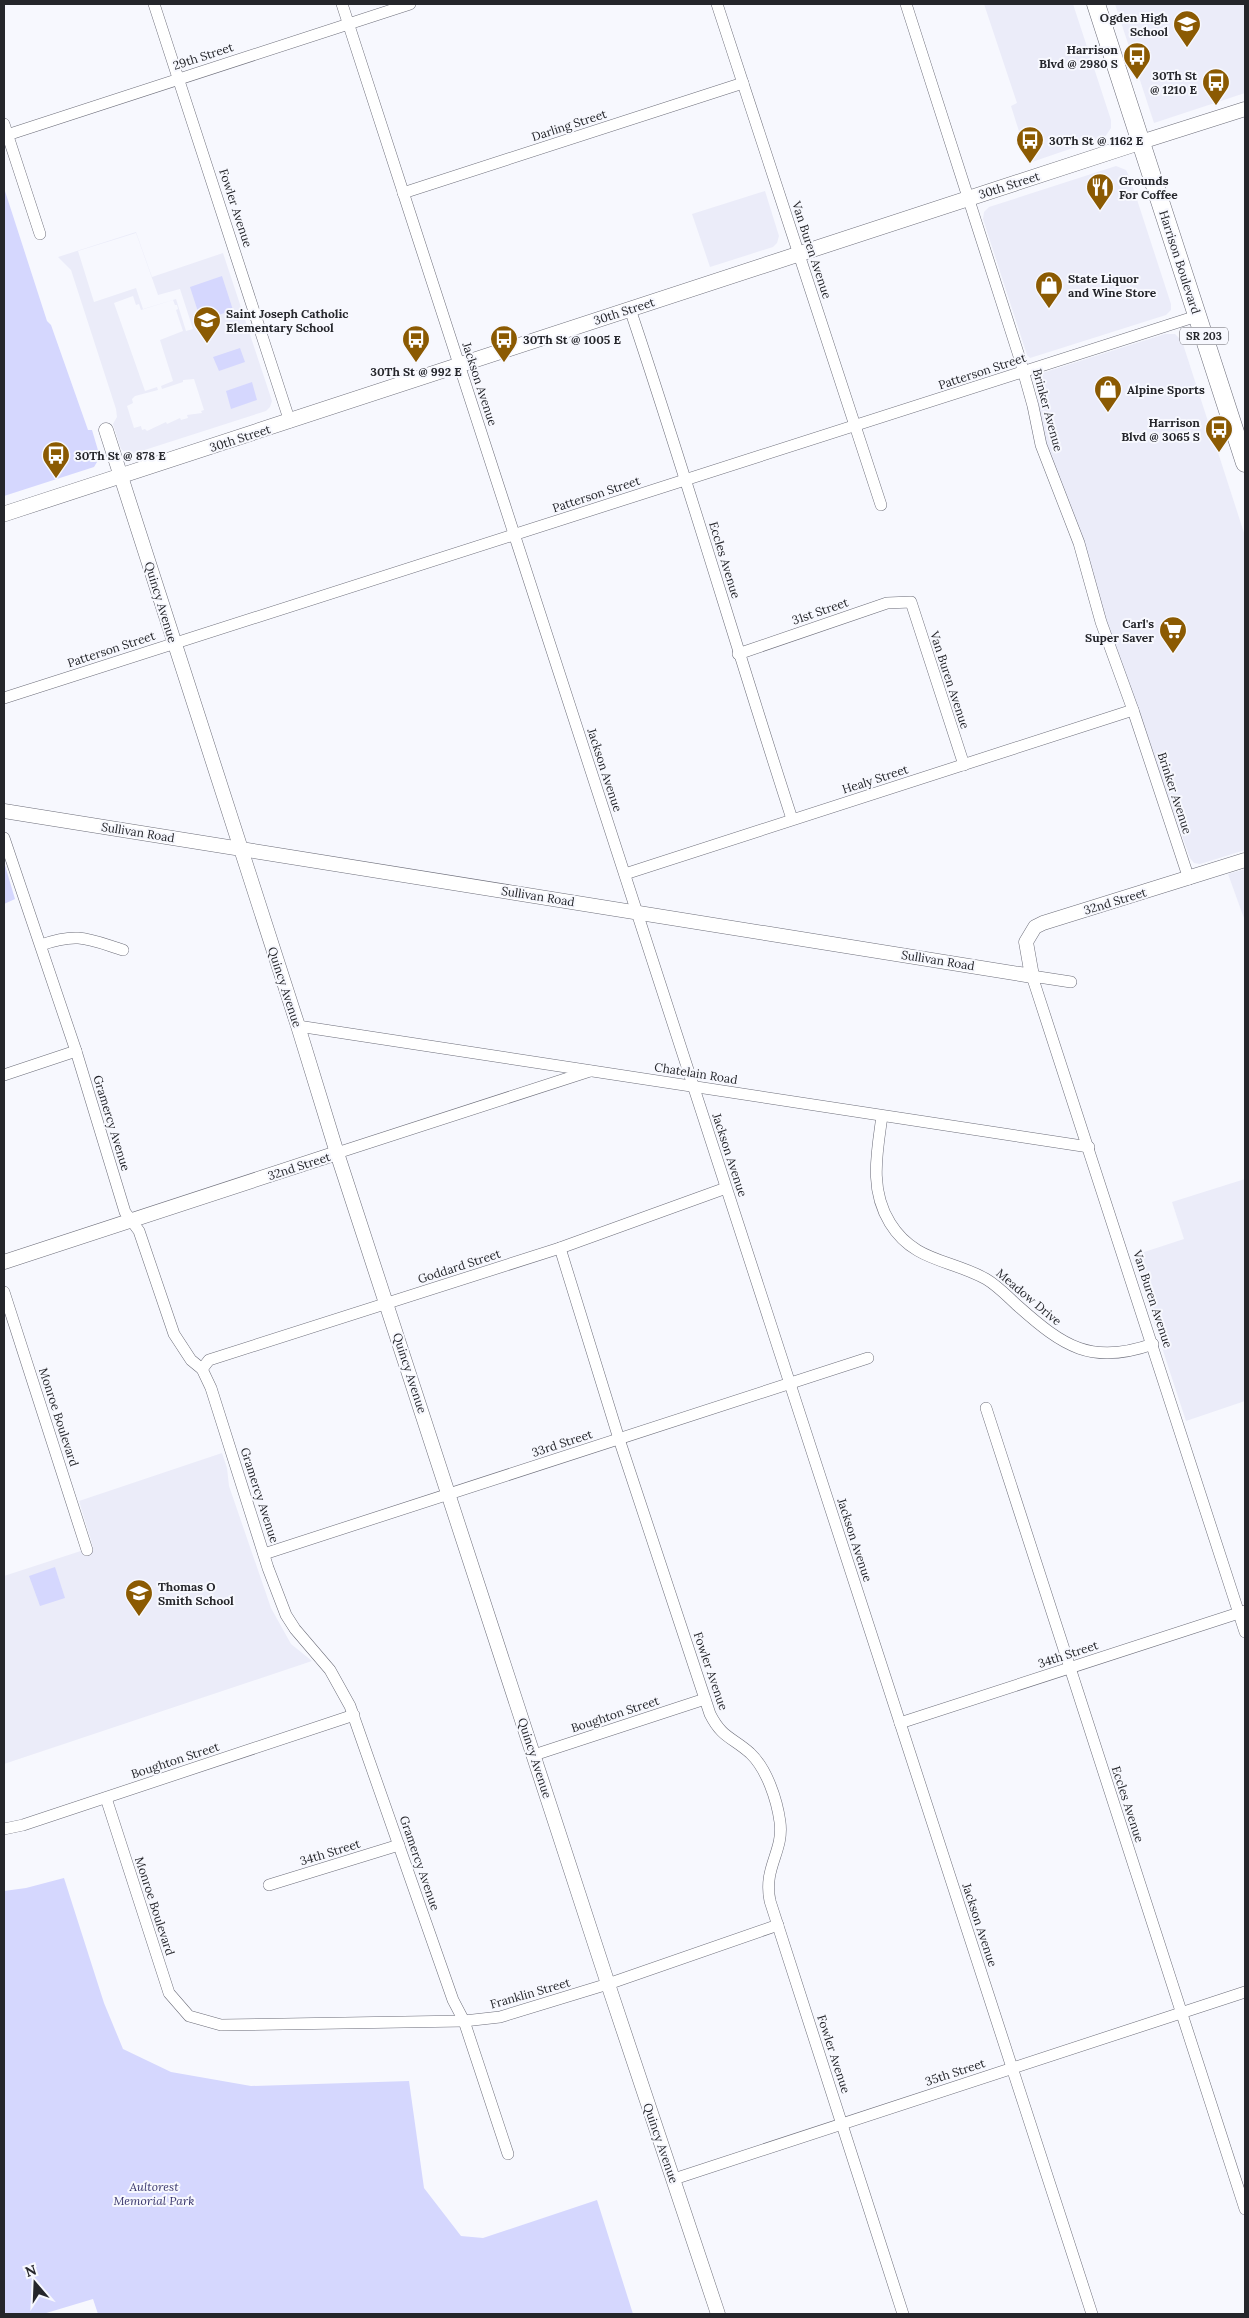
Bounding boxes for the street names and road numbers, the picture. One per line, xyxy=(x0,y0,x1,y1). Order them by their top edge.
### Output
street label: 29th Street xyxy=(171,39,235,73)
street label: Darling Street xyxy=(530,106,609,144)
street label: Fowler Avenue xyxy=(216,167,256,250)
street label: 30th Street xyxy=(977,168,1042,202)
street label: Van Buren Avenue xyxy=(789,198,835,301)
street label: Harrison Boulevard xyxy=(1156,208,1204,316)
street label: 30th Street xyxy=(592,294,657,328)
road number: SR 203 xyxy=(1180,328,1228,344)
street label: Jackson Avenue xyxy=(459,339,501,428)
street label: Patterson Street xyxy=(936,350,1028,392)
street label: Brinker Avenue xyxy=(1030,367,1066,454)
street label: 30th Street xyxy=(208,421,273,455)
street label: Patterson Street xyxy=(550,473,642,515)
street label: Eccles Avenue xyxy=(706,520,744,601)
street label: Quincy Avenue xyxy=(142,560,181,645)
street label: 31st Street xyxy=(790,594,850,628)
street label: Patterson Street xyxy=(65,628,157,670)
street label: Van Buren Avenue xyxy=(927,628,973,731)
street label: Jackson Avenue xyxy=(584,725,626,814)
street label: Brinker Avenue xyxy=(1155,750,1195,836)
street label: Healy Street xyxy=(840,761,910,797)
street label: Sullivan Road xyxy=(100,819,176,845)
street label: Sullivan Road xyxy=(500,883,576,909)
street label: 32nd Street xyxy=(1082,884,1148,918)
street label: Quincy Avenue xyxy=(265,945,305,1030)
street label: Sullivan Road xyxy=(900,947,976,973)
street label: Chatelain Road xyxy=(653,1059,739,1087)
street label: Gramercy Avenue xyxy=(90,1073,134,1173)
street label: Jackson Avenue xyxy=(709,1110,751,1199)
street label: 32nd Street xyxy=(266,1149,332,1183)
street label: Goddard Street xyxy=(416,1245,503,1286)
street label: Van Buren Avenue xyxy=(1130,1247,1176,1350)
street label: Meadow Drive xyxy=(993,1265,1065,1329)
street label: Quincy Avenue xyxy=(390,1331,430,1416)
street label: Monroe Boulevard xyxy=(36,1366,82,1468)
street label: 33rd Street xyxy=(530,1426,595,1460)
street label: Gramercy Avenue xyxy=(238,1445,283,1545)
street label: Jackson Avenue xyxy=(834,1495,876,1584)
street label: Fowler Avenue xyxy=(691,1630,732,1713)
street label: 34th Street xyxy=(1036,1637,1100,1671)
street label: Boughton Street xyxy=(569,1693,661,1735)
street label: Quincy Avenue xyxy=(515,1716,555,1801)
street label: Boughton Street xyxy=(129,1739,221,1781)
street label: Eccles Avenue xyxy=(1109,1764,1148,1845)
street label: Gramercy Avenue xyxy=(397,1814,443,1913)
street label: 34th Street xyxy=(298,1836,362,1868)
street label: Monroe Boulevard xyxy=(132,1855,178,1957)
street label: Jackson Avenue xyxy=(959,1880,1001,1969)
street label: Franklin Street xyxy=(488,1974,572,2012)
street label: Fowler Avenue xyxy=(814,2013,854,2096)
street label: 35th Street xyxy=(923,2055,987,2089)
street label: Quincy Avenue xyxy=(640,2101,682,2186)

